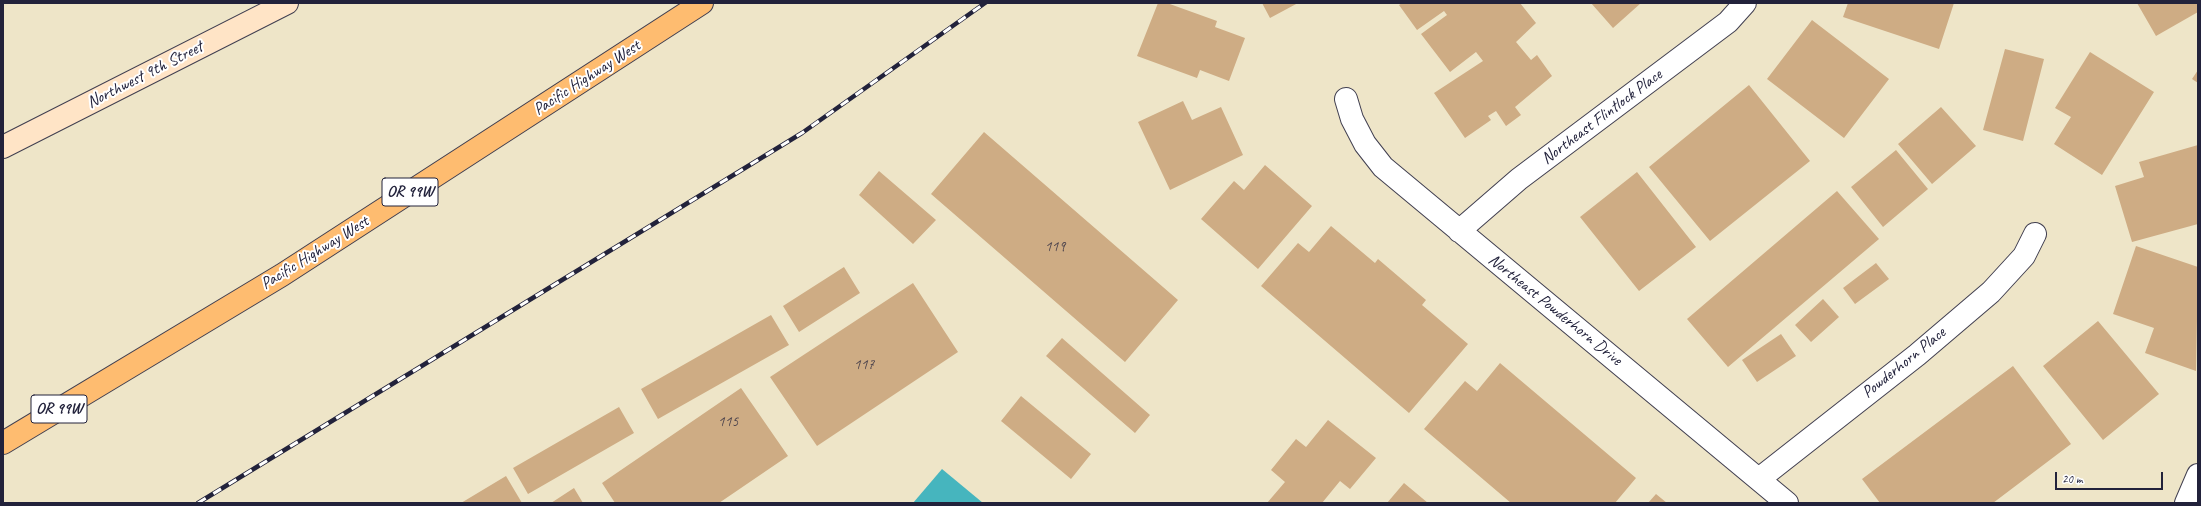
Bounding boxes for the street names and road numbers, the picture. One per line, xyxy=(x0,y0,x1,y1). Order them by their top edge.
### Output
street label: Pacific Highway West xyxy=(530,36,644,120)
street label: Northwest 9th Street xyxy=(84,37,206,113)
street label: Northeast Flintlock Place xyxy=(1538,65,1666,169)
road number: OR 99W xyxy=(382,178,438,206)
street label: Pacific Highway West xyxy=(257,212,373,294)
street label: Northeast Powderhorn Drive xyxy=(1484,250,1626,370)
street label: Powderhorn Place xyxy=(1858,323,1950,403)
road number: OR 99W xyxy=(31,395,87,423)

